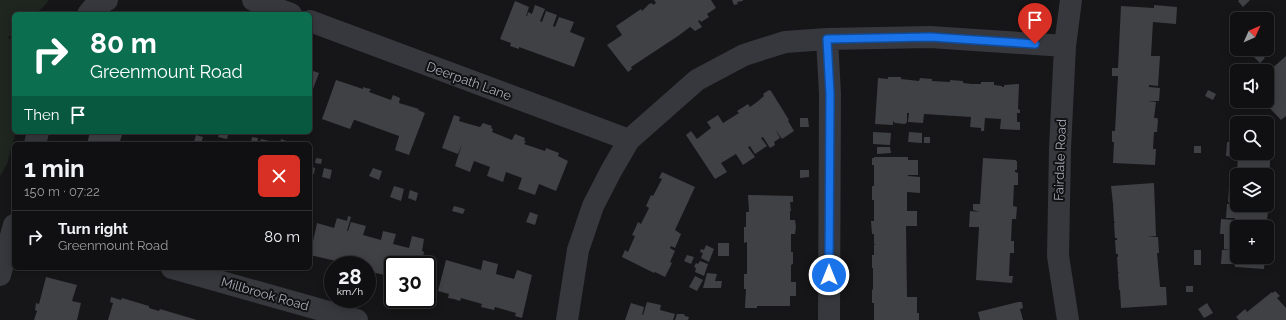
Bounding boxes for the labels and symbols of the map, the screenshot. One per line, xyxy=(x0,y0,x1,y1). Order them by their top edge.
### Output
pin xyxy=(1018,3,1052,44)
north arrow xyxy=(1230,12,1274,56)
street label: Deerpath Lane xyxy=(424,59,514,103)
street label: Fairdale Road xyxy=(1051,119,1069,201)
position arrow xyxy=(808,254,850,296)
speed limit sign: 30 xyxy=(384,256,436,308)
street label: Millbrook Road xyxy=(219,274,311,314)

